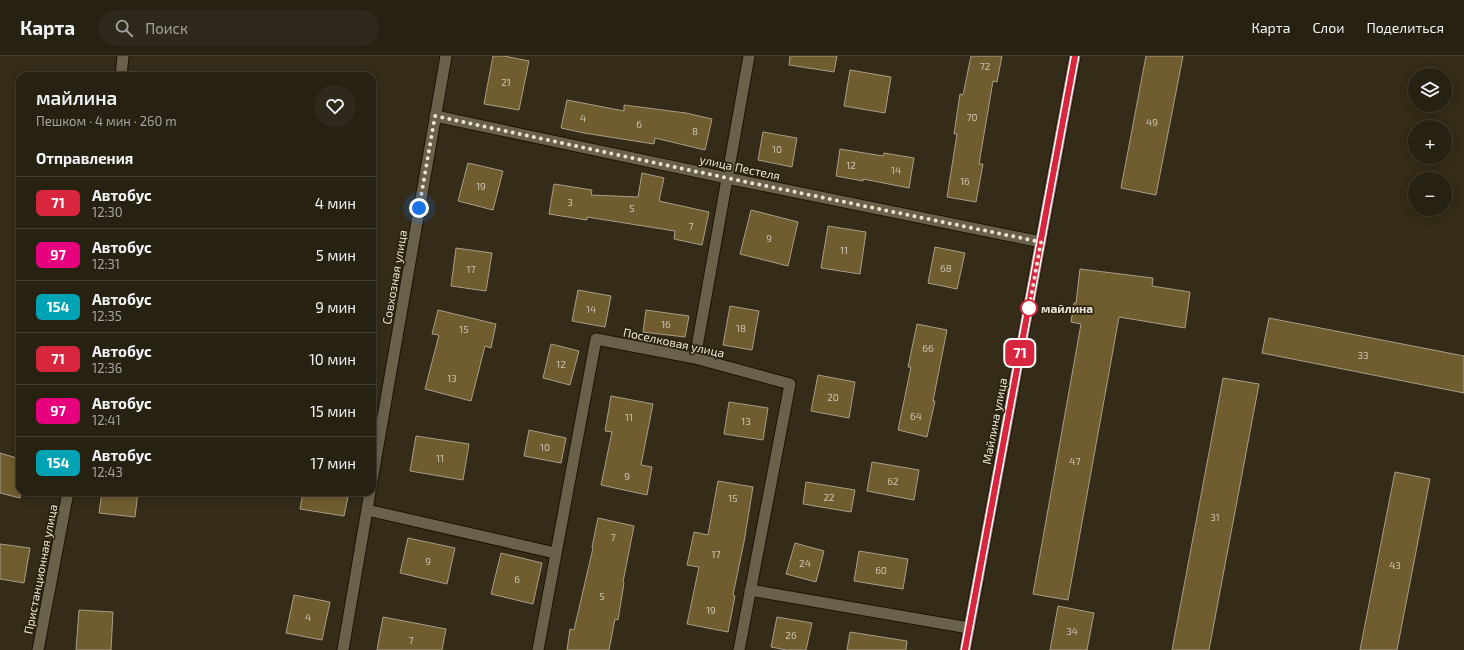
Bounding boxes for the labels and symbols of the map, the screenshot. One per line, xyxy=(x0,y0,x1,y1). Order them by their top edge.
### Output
house number: 72 xyxy=(980,60,991,72)
house number: 21 xyxy=(501,76,511,88)
house number: 70 xyxy=(966,111,978,123)
house number: 4 xyxy=(580,112,586,124)
house number: 49 xyxy=(1146,116,1158,128)
house number: 6 xyxy=(636,118,642,130)
house number: 8 xyxy=(692,125,698,137)
house number: 10 xyxy=(772,143,782,155)
street label: улица Пестеля xyxy=(698,152,782,183)
house number: 12 xyxy=(846,159,856,171)
house number: 14 xyxy=(891,164,901,176)
house number: 16 xyxy=(960,175,970,187)
house number: 19 xyxy=(476,180,486,192)
house number: 3 xyxy=(567,196,573,208)
your location xyxy=(409,198,429,218)
house number: 5 xyxy=(629,202,635,214)
house number: 7 xyxy=(688,220,694,232)
street label: Совхозная улица xyxy=(379,229,410,325)
house number: 9 xyxy=(766,232,772,244)
house number: 11 xyxy=(840,244,848,256)
house number: 68 xyxy=(940,262,952,274)
house number: 17 xyxy=(466,263,476,275)
marker: майлина xyxy=(1020,299,1038,317)
place label: майлина xyxy=(1041,301,1093,315)
house number: 14 xyxy=(586,303,596,315)
house number: 16 xyxy=(661,318,671,330)
house number: 18 xyxy=(736,322,746,334)
house number: 15 xyxy=(459,323,469,335)
street label: Поселковая улица xyxy=(622,324,726,361)
line badge: 71 xyxy=(1002,340,1038,366)
house number: 66 xyxy=(922,342,934,354)
house number: 33 xyxy=(1357,349,1369,361)
house number: 12 xyxy=(556,358,566,370)
house number: 13 xyxy=(447,372,457,384)
street label: Майлина улица xyxy=(979,377,1010,466)
house number: 20 xyxy=(827,391,839,403)
house number: 64 xyxy=(910,410,922,422)
house number: 11 xyxy=(625,411,633,423)
house number: 13 xyxy=(741,415,751,427)
house number: 10 xyxy=(540,441,550,453)
house number: 11 xyxy=(436,452,444,464)
house number: 47 xyxy=(1069,455,1081,467)
house number: 9 xyxy=(624,470,630,482)
house number: 62 xyxy=(887,475,899,487)
house number: 22 xyxy=(823,491,835,503)
house number: 15 xyxy=(728,492,738,504)
street label: Пристанционная улица xyxy=(21,503,60,635)
house number: 31 xyxy=(1210,511,1220,523)
house number: 7 xyxy=(610,531,616,543)
house number: 17 xyxy=(711,548,721,560)
house number: 9 xyxy=(425,555,431,567)
house number: 24 xyxy=(799,557,811,569)
house number: 43 xyxy=(1389,559,1401,571)
house number: 60 xyxy=(875,564,887,576)
house number: 6 xyxy=(514,573,520,585)
house number: 5 xyxy=(599,590,605,602)
house number: 19 xyxy=(706,604,716,616)
house number: 4 xyxy=(305,611,311,623)
house number: 34 xyxy=(1066,625,1078,637)
house number: 26 xyxy=(785,629,797,641)
house number: 7 xyxy=(408,634,414,646)

